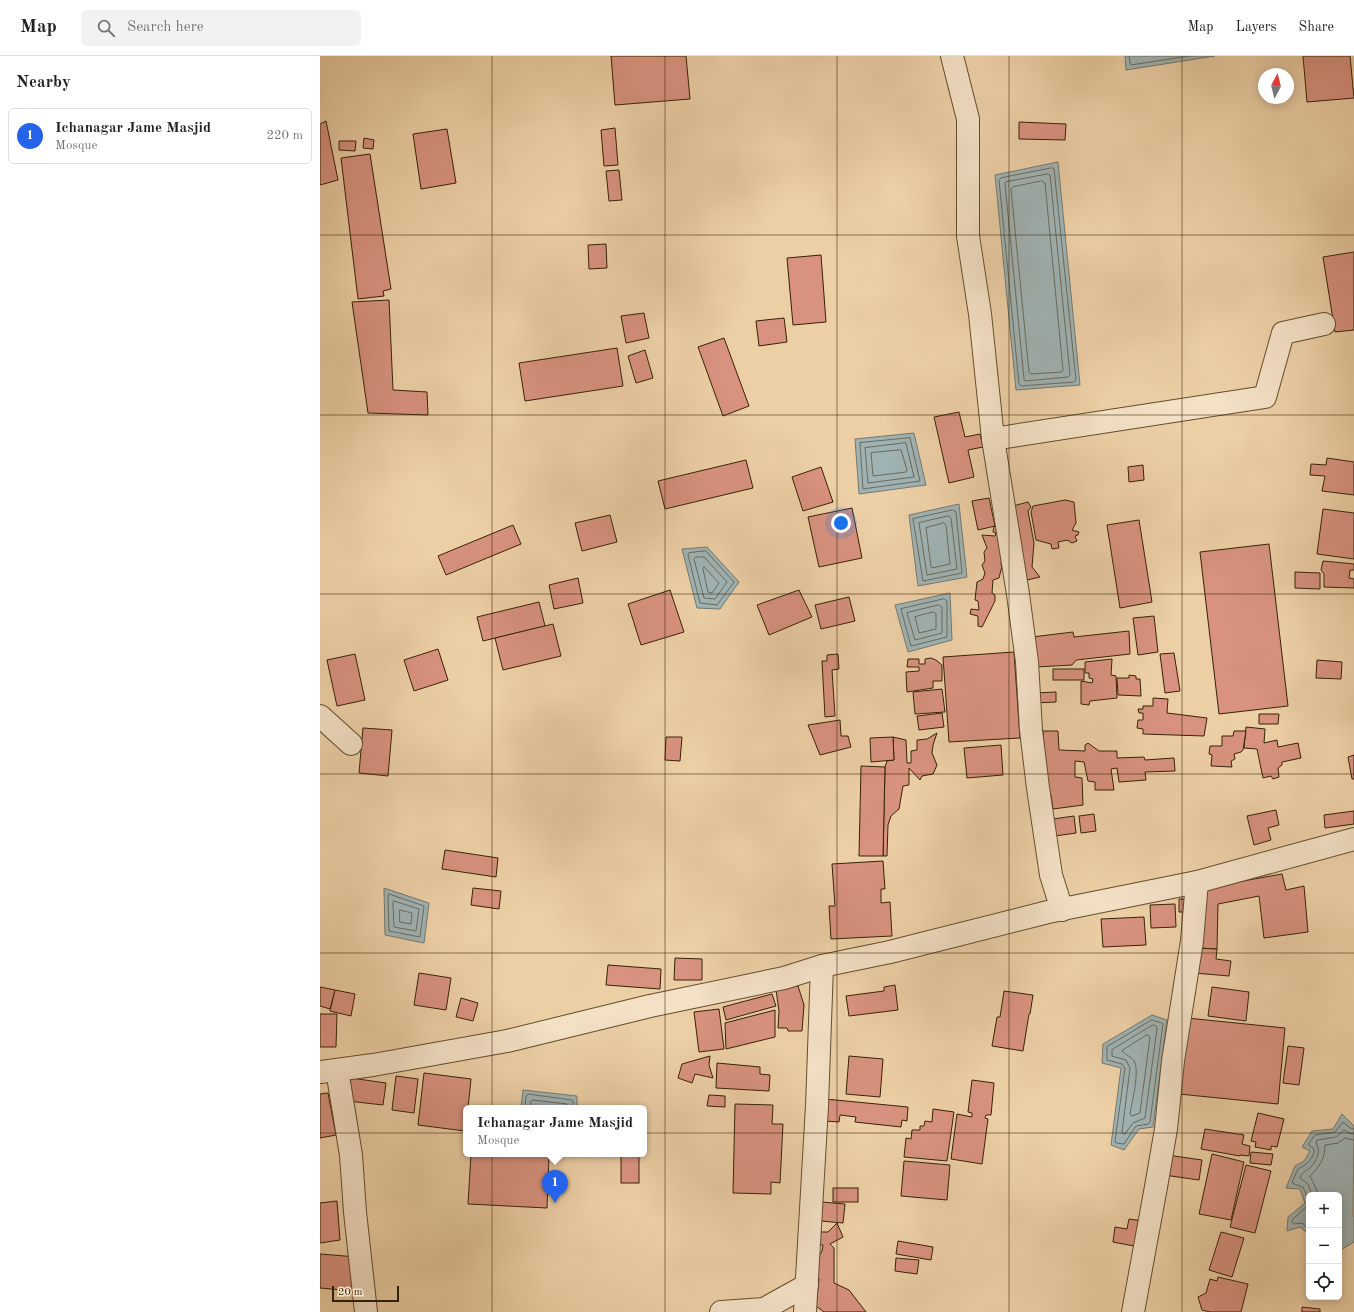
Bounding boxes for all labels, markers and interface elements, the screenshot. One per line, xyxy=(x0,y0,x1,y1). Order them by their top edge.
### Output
search box xyxy=(81,10,361,46)
icon: search xyxy=(95,17,117,39)
text: Map xyxy=(20,18,57,37)
text: Search here xyxy=(127,20,204,35)
text: Map xyxy=(1188,20,1214,34)
text: Layers xyxy=(1236,20,1277,34)
text: Share xyxy=(1299,20,1334,34)
north arrow xyxy=(1258,68,1294,104)
text: Nearby xyxy=(16,74,71,91)
text: Ichanagar Jame Masjid xyxy=(55,121,211,136)
text: 1 xyxy=(26,129,34,142)
text: 220 m xyxy=(266,129,303,142)
text: Mosque xyxy=(55,139,97,152)
your location xyxy=(831,513,851,533)
popup xyxy=(463,1105,647,1157)
text: Ichanagar Jame Masjid xyxy=(477,1116,633,1131)
text: Mosque xyxy=(477,1134,519,1147)
pin: 1 xyxy=(542,1170,568,1203)
map controls xyxy=(1306,1192,1342,1300)
button: + xyxy=(1306,1192,1342,1228)
button: − xyxy=(1306,1228,1342,1264)
button: locate xyxy=(1306,1264,1342,1300)
scale bar xyxy=(332,1284,399,1303)
text: 20 m xyxy=(338,1287,363,1298)

